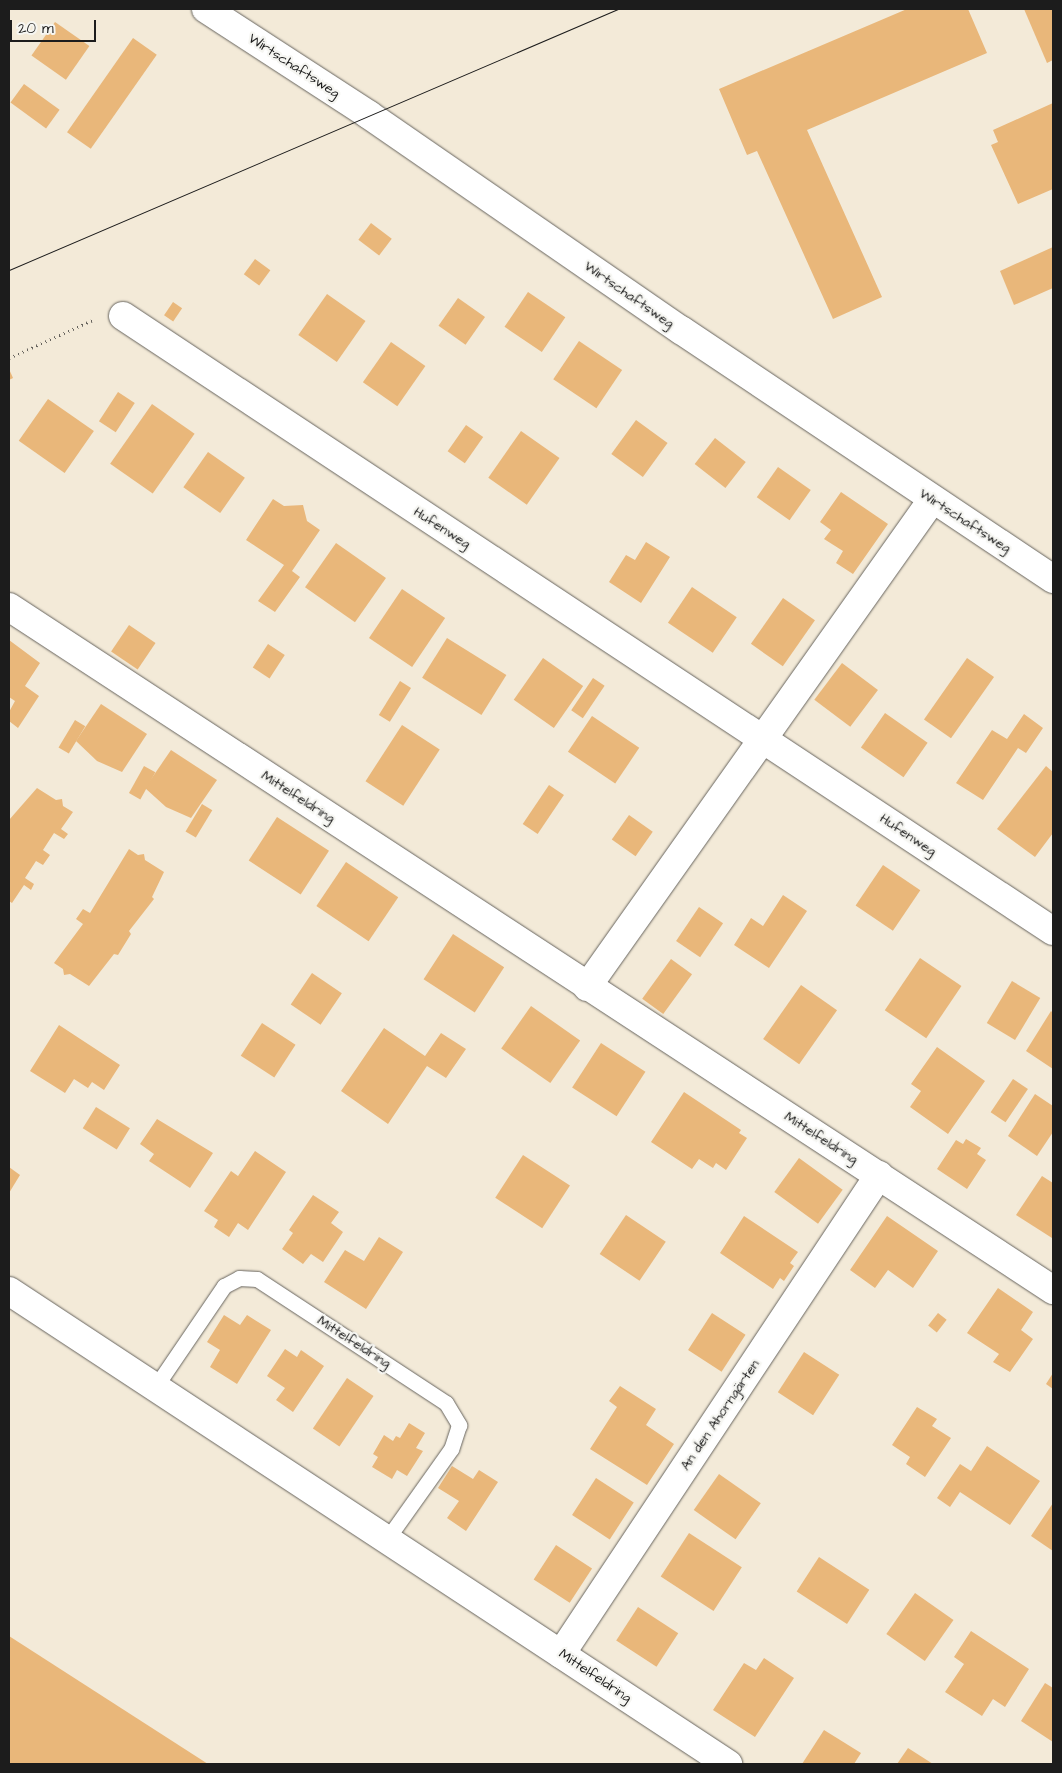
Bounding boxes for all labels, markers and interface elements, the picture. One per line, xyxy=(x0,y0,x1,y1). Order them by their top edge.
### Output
scale bar xyxy=(12,10,99,42)
text: 20 m xyxy=(18,18,54,39)
street label: Wirtschaftsweg xyxy=(245,30,343,102)
street label: Wirtschaftsweg xyxy=(581,258,677,332)
street label: Wirtschaftsweg xyxy=(916,485,1014,557)
street label: Hufenweg xyxy=(410,503,474,553)
street label: Mittelfeldring xyxy=(258,767,338,827)
street label: Hufenweg xyxy=(877,810,939,860)
street label: Mittelfeldring xyxy=(781,1108,861,1168)
street label: Mittelfeldring xyxy=(314,1312,394,1372)
street label: An den Ahorngärten xyxy=(677,1357,763,1473)
street label: Mittelfeldring xyxy=(555,1646,635,1706)

